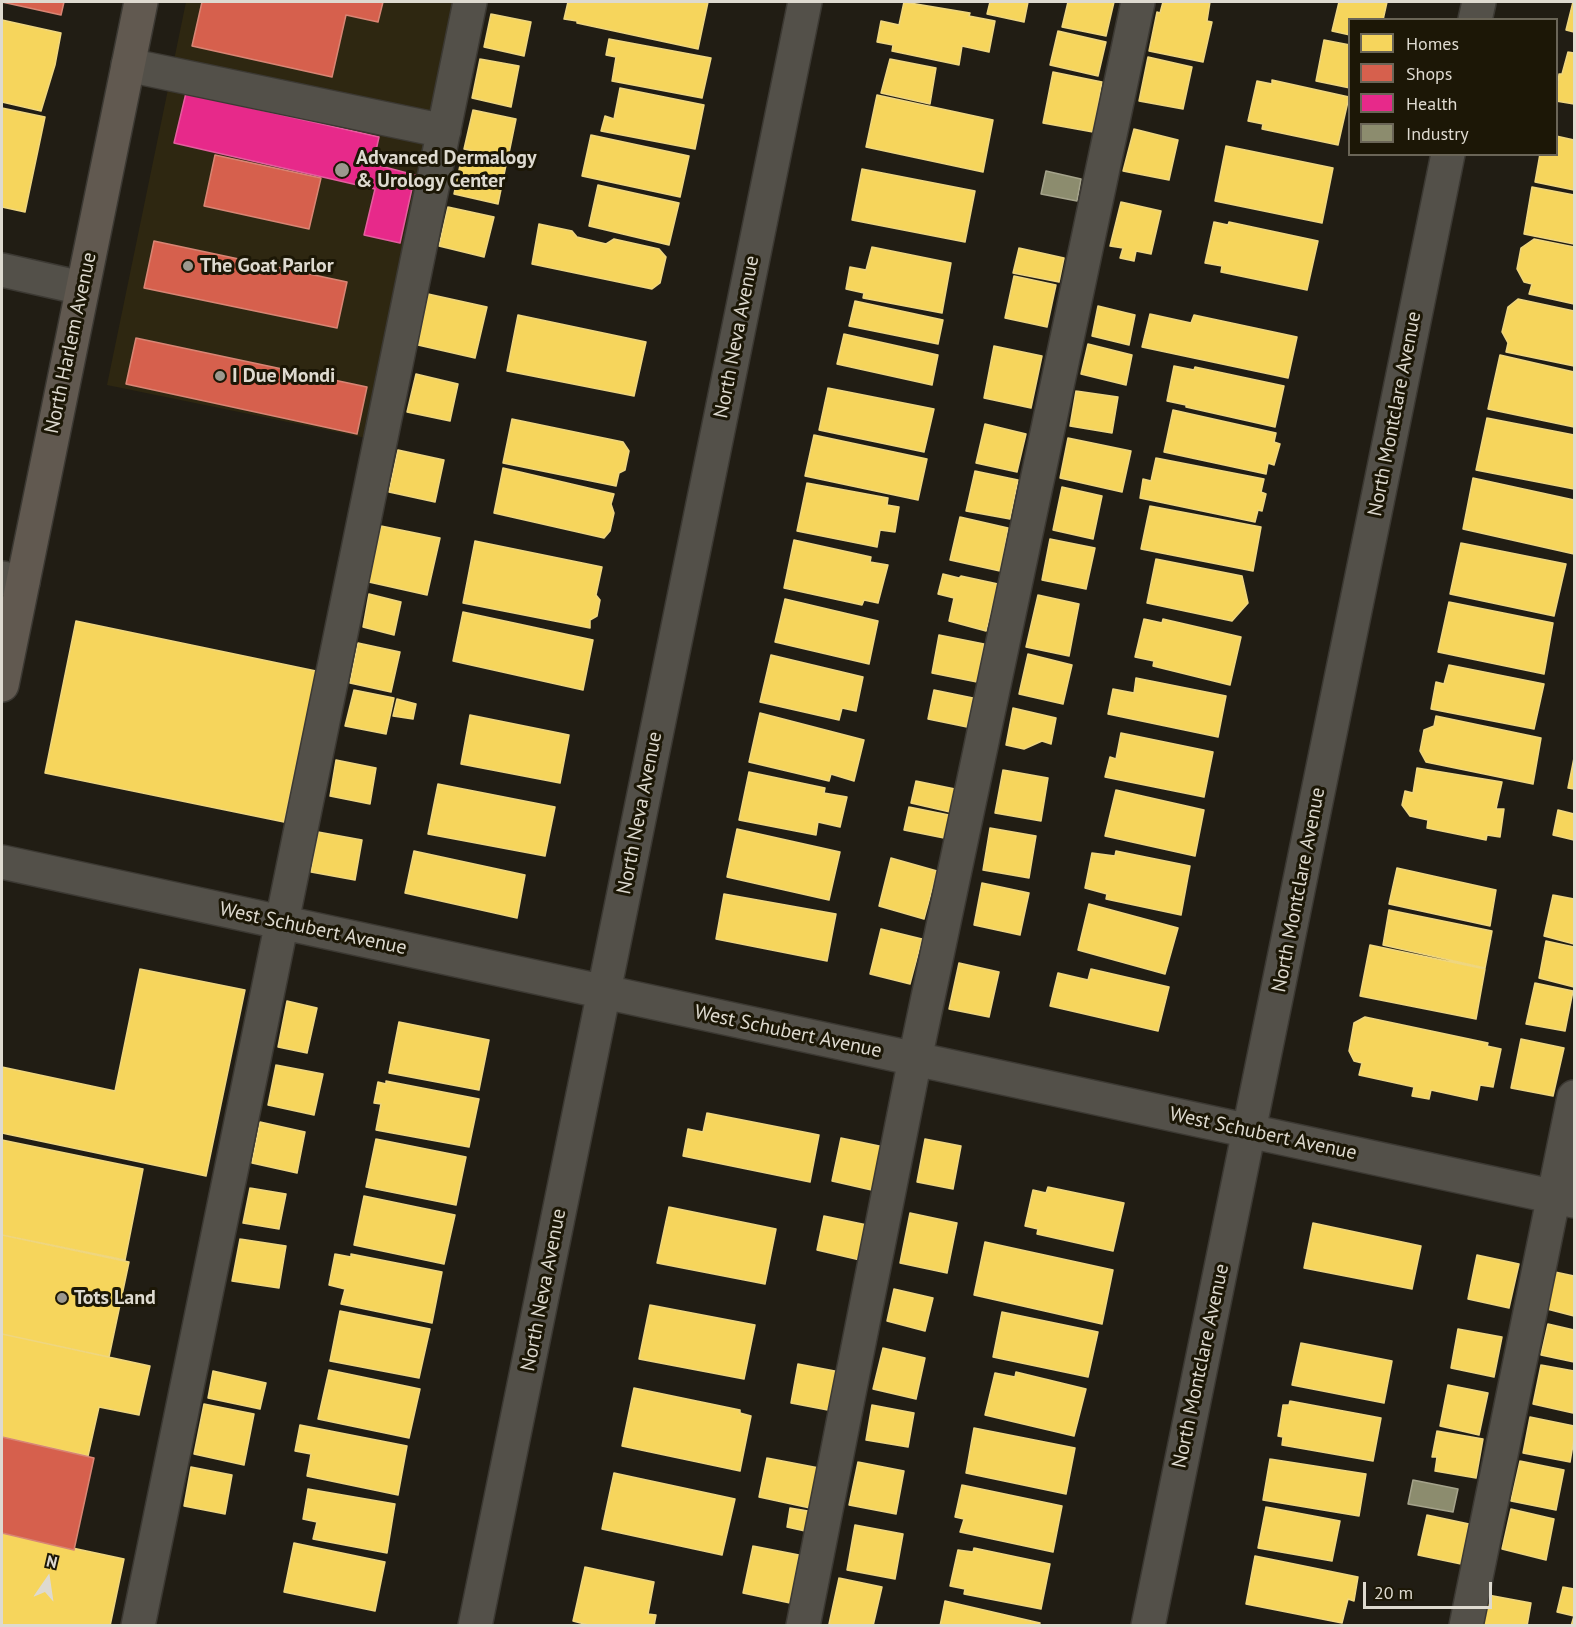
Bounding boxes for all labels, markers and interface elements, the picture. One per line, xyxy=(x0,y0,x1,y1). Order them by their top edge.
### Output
legend xyxy=(1348,18,1558,156)
text: Homes xyxy=(1406,32,1459,55)
text: Shops xyxy=(1406,62,1452,85)
text: Health xyxy=(1406,92,1457,115)
text: Industry xyxy=(1406,122,1469,145)
place label: Advanced Dermalogy & Urology Center xyxy=(356,146,537,193)
marker: Advanced Dermalogy & Urology Center xyxy=(333,161,351,179)
street label: North Harlem Avenue xyxy=(40,250,102,436)
place label: The Goat Parlor xyxy=(200,254,334,278)
street label: North Neva Avenue xyxy=(709,254,765,420)
marker: The Goat Parlor xyxy=(181,259,195,273)
street label: North Montclare Avenue xyxy=(1363,310,1427,518)
place label: I Due Mondi xyxy=(232,364,335,388)
marker: I Due Mondi xyxy=(213,369,227,383)
street label: North Neva Avenue xyxy=(612,730,668,896)
street label: North Montclare Avenue xyxy=(1267,786,1331,994)
street label: West Schubert Avenue xyxy=(217,897,409,961)
street label: West Schubert Avenue xyxy=(692,1000,884,1064)
street label: West Schubert Avenue xyxy=(1167,1102,1359,1166)
street label: North Neva Avenue xyxy=(516,1207,572,1373)
street label: North Montclare Avenue xyxy=(1168,1262,1234,1470)
place label: Tots Land xyxy=(74,1286,156,1310)
marker: Tots Land xyxy=(55,1291,69,1305)
north arrow xyxy=(18,1549,78,1609)
text: N xyxy=(45,1551,59,1572)
scale bar xyxy=(1366,1570,1495,1608)
text: 20 m xyxy=(1374,1581,1413,1604)

